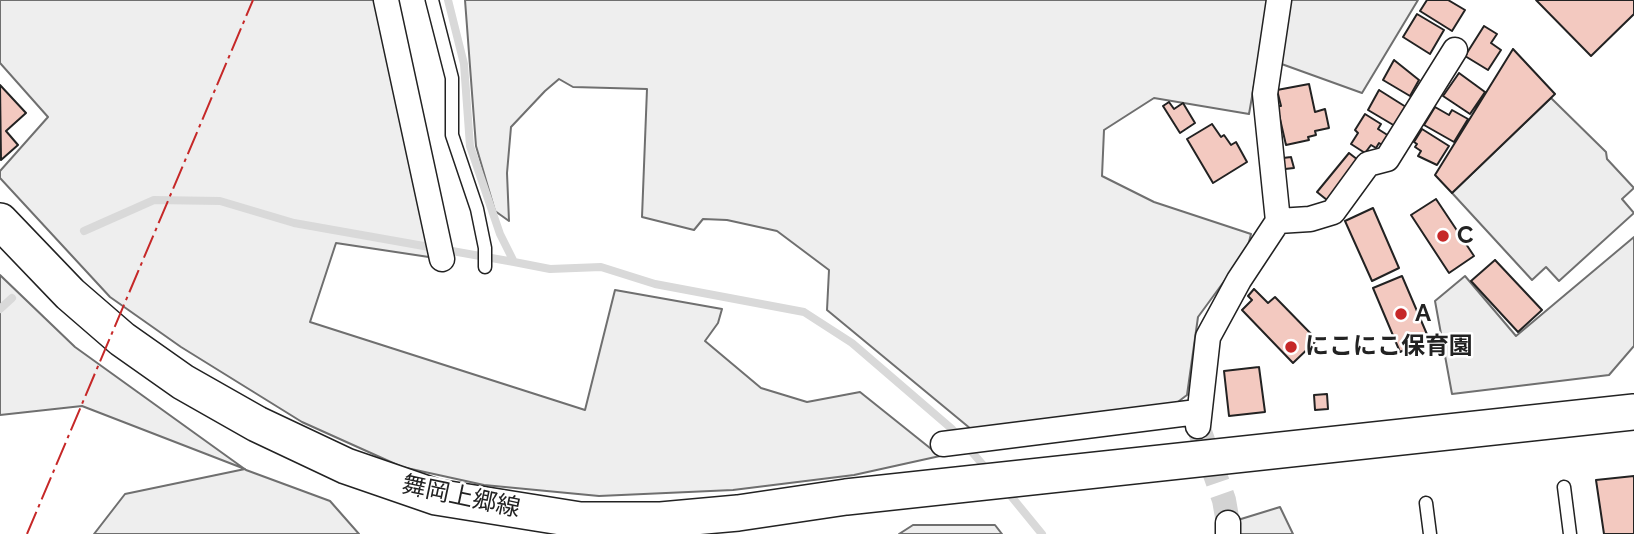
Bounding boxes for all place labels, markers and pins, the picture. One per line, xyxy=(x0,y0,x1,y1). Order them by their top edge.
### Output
place label: C xyxy=(1457,222,1473,250)
marker: C xyxy=(1435,228,1451,244)
place label: A xyxy=(1415,300,1431,328)
marker: A xyxy=(1393,306,1409,322)
place label: にこにこ保育園 xyxy=(1305,333,1473,361)
marker: にこにこ保育園 xyxy=(1283,339,1299,355)

